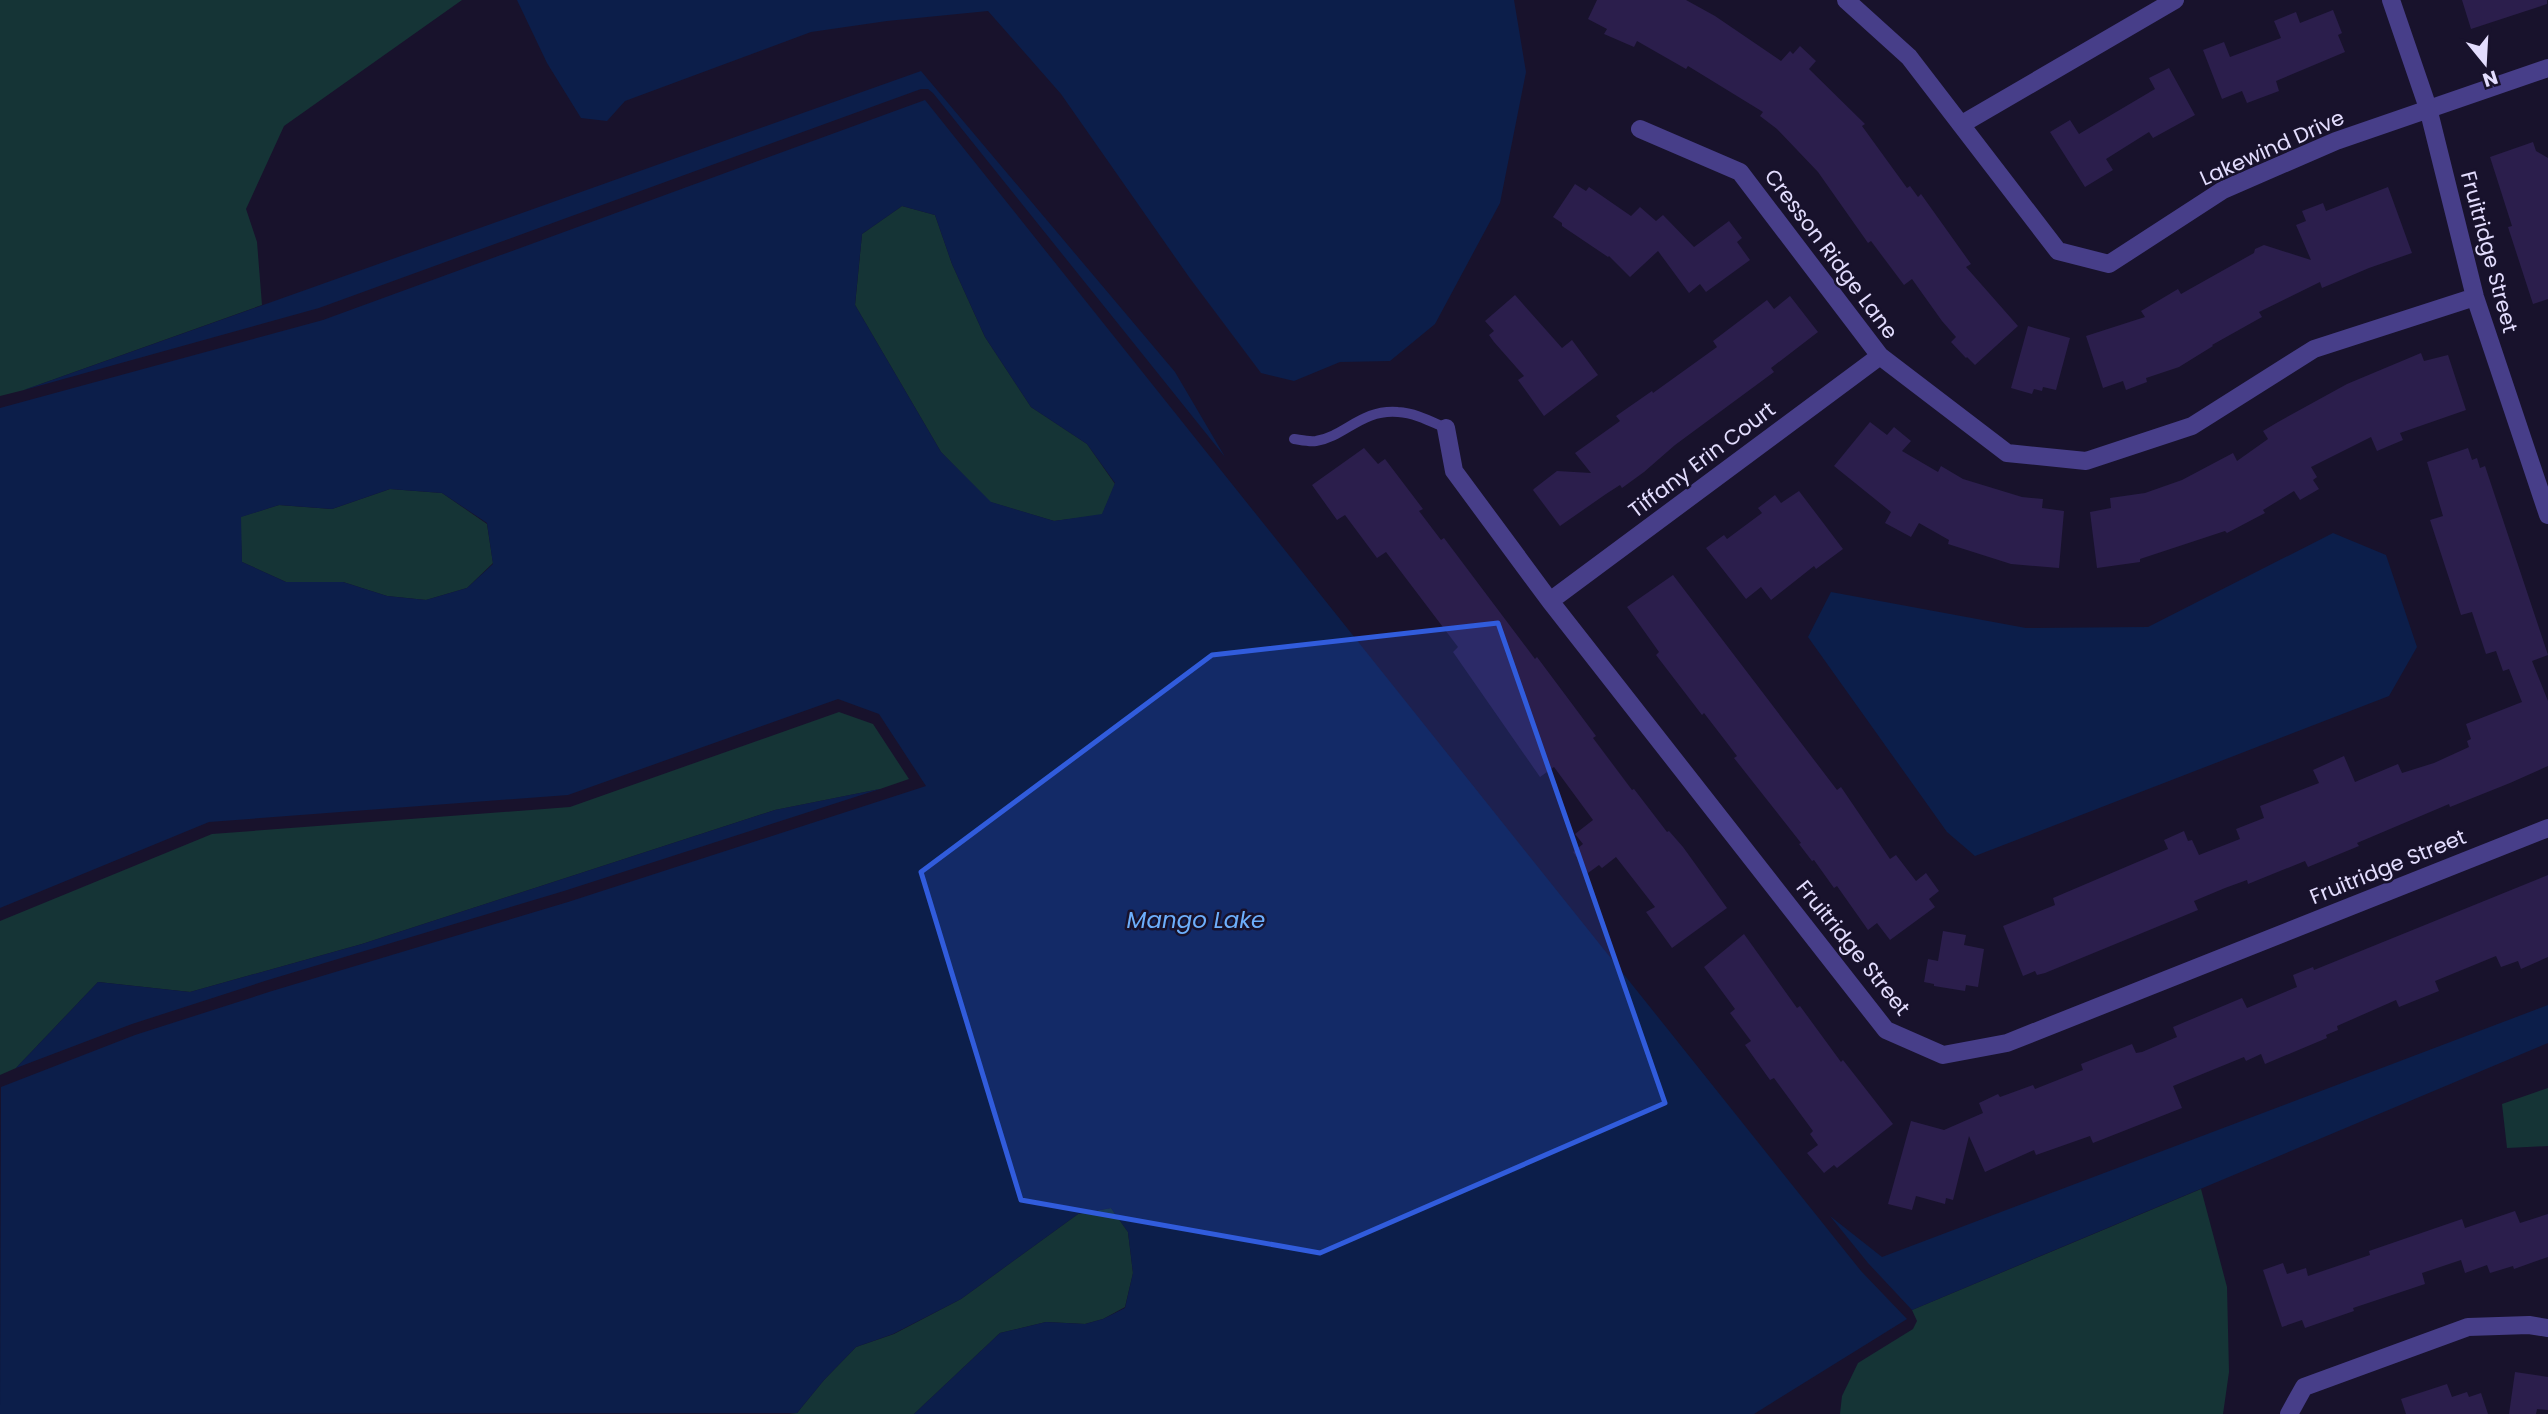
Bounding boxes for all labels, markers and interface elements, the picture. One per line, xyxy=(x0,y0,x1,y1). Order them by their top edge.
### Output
north arrow xyxy=(2450,28,2520,98)
text: N xyxy=(2479,64,2501,94)
street label: Lakewind Drive xyxy=(2195,103,2349,192)
street label: Cresson Ridge Lane xyxy=(1758,163,1905,345)
street label: Fruitridge Street xyxy=(2454,168,2525,336)
street label: Tiffany Erin Court xyxy=(1622,395,1781,524)
street label: Fruitridge Street xyxy=(2305,822,2470,911)
street label: Fruitridge Street xyxy=(1790,874,1917,1021)
water label: Mango Lake xyxy=(1127,904,1265,936)

